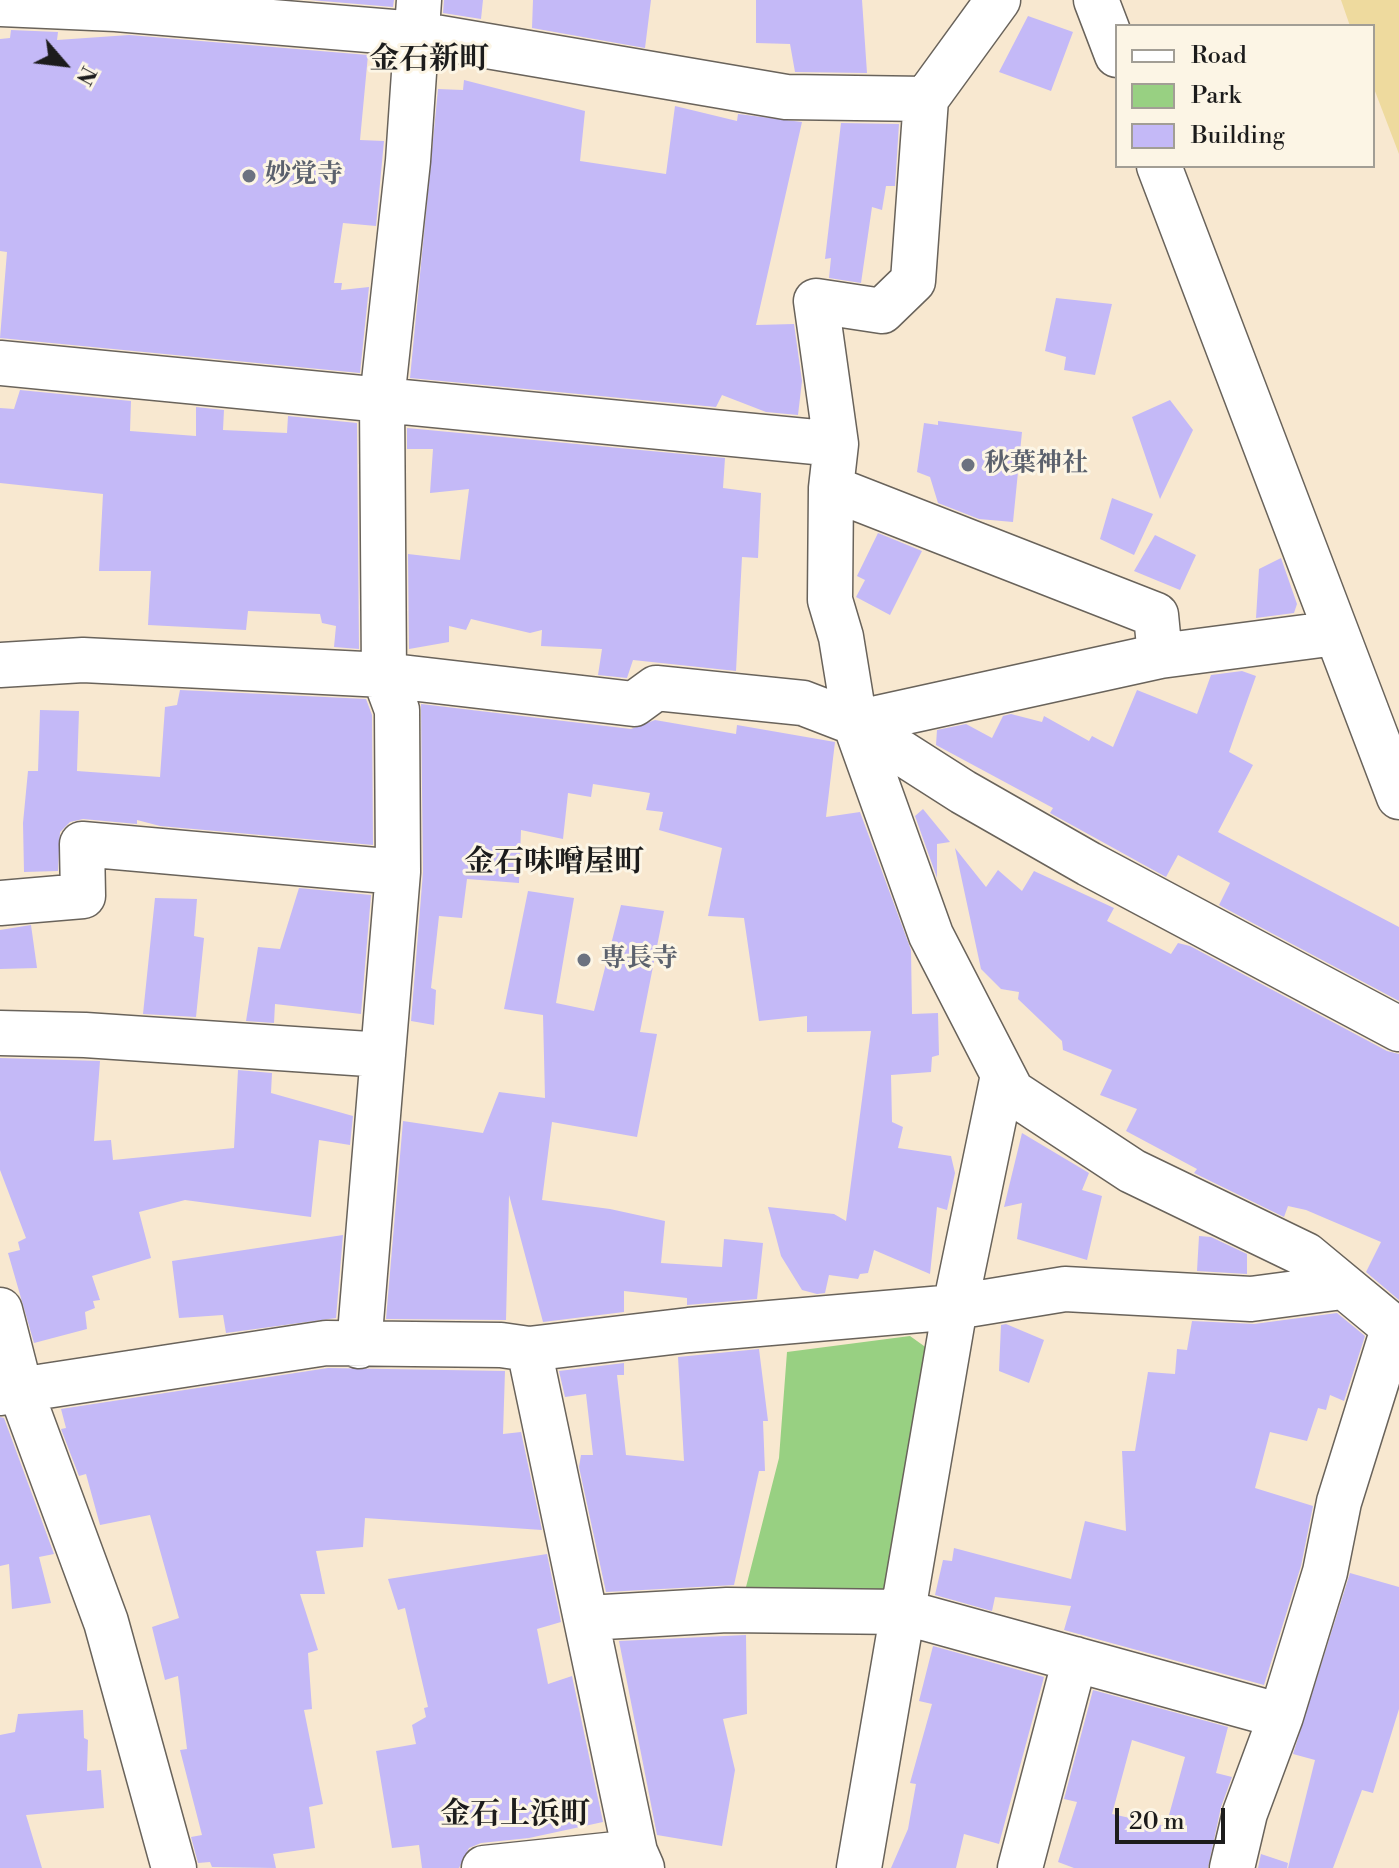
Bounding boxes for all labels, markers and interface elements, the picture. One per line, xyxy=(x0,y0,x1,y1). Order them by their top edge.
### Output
north arrow xyxy=(24,24,104,104)
legend xyxy=(1115,24,1375,168)
text: Road xyxy=(1191,41,1247,71)
district label: 金石新町 xyxy=(369,43,489,79)
text: N xyxy=(70,61,102,90)
text: Park xyxy=(1191,81,1241,111)
text: Building xyxy=(1191,121,1285,151)
place label: 妙覚寺 xyxy=(265,160,343,192)
marker: 妙覚寺 xyxy=(240,167,258,185)
place label: 秋葉神社 xyxy=(984,449,1088,481)
marker: 秋葉神社 xyxy=(959,456,977,474)
district label: 金石味噌屋町 xyxy=(464,846,644,882)
place label: 専長寺 xyxy=(600,944,678,976)
marker: 専長寺 xyxy=(575,951,593,969)
scale bar xyxy=(1119,1792,1229,1842)
district label: 金石上浜町 xyxy=(440,1798,590,1834)
text: 20 m xyxy=(1129,1807,1185,1837)

